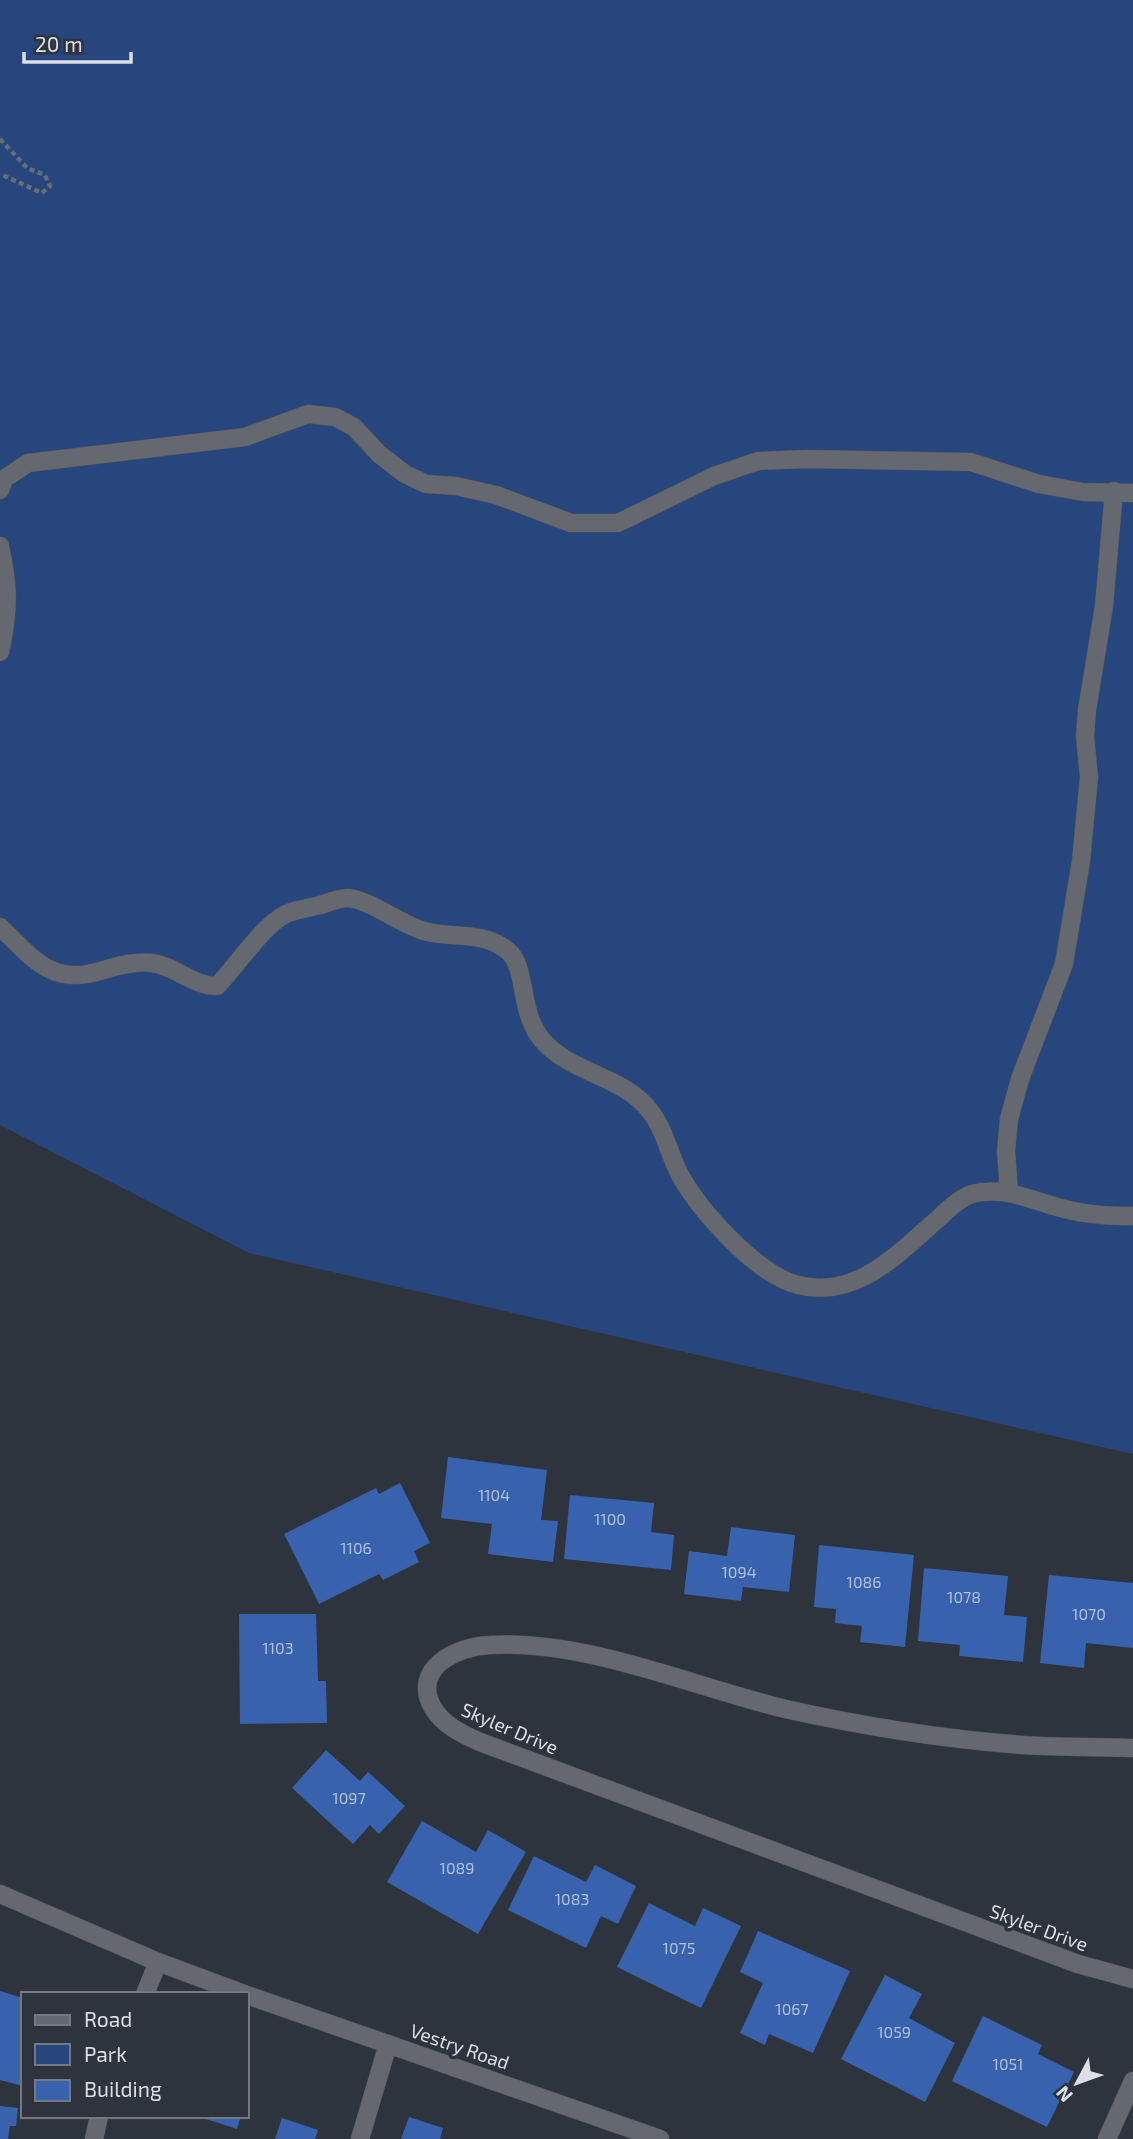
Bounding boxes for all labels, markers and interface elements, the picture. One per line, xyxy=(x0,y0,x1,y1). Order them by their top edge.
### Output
scale bar xyxy=(24,21,131,65)
text: 20 m xyxy=(35,31,83,56)
house number: 1104 xyxy=(478,1485,510,1504)
house number: 1100 xyxy=(594,1509,626,1528)
house number: 1106 xyxy=(340,1538,372,1557)
house number: 1094 xyxy=(721,1562,757,1581)
house number: 1086 xyxy=(847,1572,881,1591)
house number: 1078 xyxy=(947,1587,981,1606)
house number: 1070 xyxy=(1072,1604,1106,1623)
house number: 1103 xyxy=(262,1638,294,1657)
street label: Skyler Drive xyxy=(458,1697,562,1759)
house number: 1097 xyxy=(332,1788,366,1807)
house number: 1089 xyxy=(440,1858,474,1877)
house number: 1083 xyxy=(555,1889,589,1908)
street label: Skyler Drive xyxy=(987,1899,1091,1955)
house number: 1075 xyxy=(663,1938,695,1957)
legend xyxy=(21,1992,248,2118)
house number: 1067 xyxy=(775,1999,809,2018)
text: Road xyxy=(84,2006,132,2031)
street label: Vestry Road xyxy=(407,2018,513,2074)
house number: 1059 xyxy=(877,2022,911,2041)
text: Park xyxy=(84,2041,127,2066)
north arrow xyxy=(1042,2048,1112,2118)
house number: 1051 xyxy=(993,2054,1023,2073)
text: Building xyxy=(84,2076,162,2101)
text: N xyxy=(1051,2082,1077,2107)

